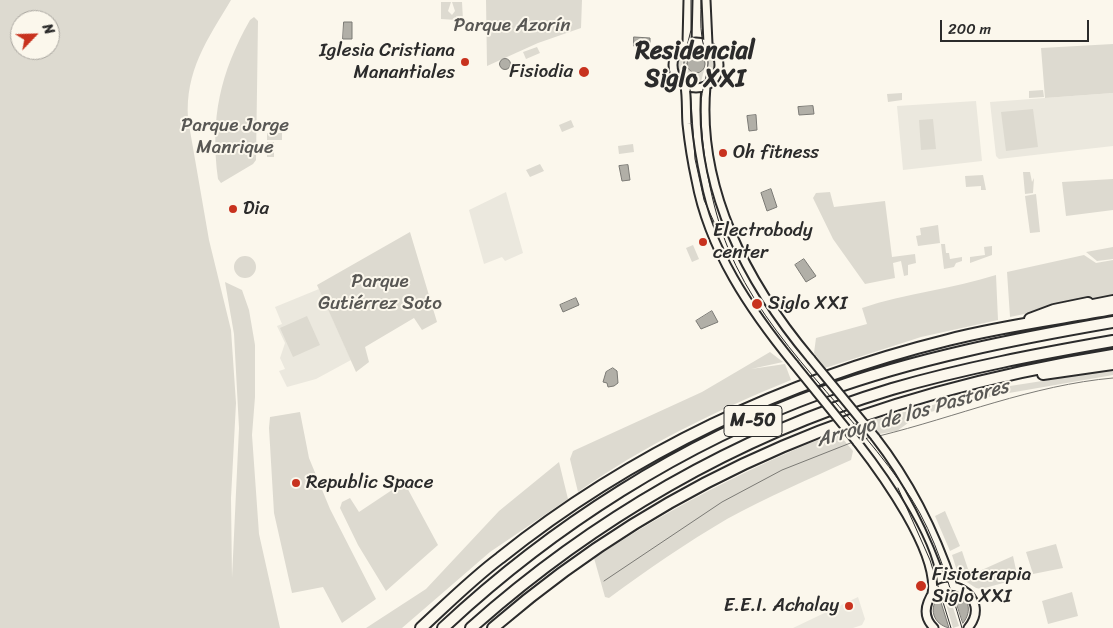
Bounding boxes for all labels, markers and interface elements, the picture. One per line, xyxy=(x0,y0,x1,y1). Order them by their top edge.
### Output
north arrow xyxy=(10,10,60,60)
scale bar xyxy=(943,10,1092,42)
park label: Parque Azorín xyxy=(454,15,570,37)
text: 200 m xyxy=(948,16,991,42)
text: N xyxy=(35,20,62,39)
district label: Residencial Siglo XXI xyxy=(635,38,755,94)
place label: Iglesia Cristiana Manantiales xyxy=(319,40,455,84)
marker: Iglesia Cristiana Manantiales xyxy=(459,56,471,68)
place label: Fisiodia xyxy=(509,61,573,83)
marker: Fisiodia xyxy=(577,65,591,79)
park label: Parque Jorge Manrique xyxy=(181,115,289,159)
place label: Oh fitness xyxy=(733,142,819,164)
marker: Oh fitness xyxy=(717,147,729,159)
place label: Dia xyxy=(243,198,269,220)
marker: Dia xyxy=(227,203,239,215)
place label: Electrobody center xyxy=(713,220,813,264)
marker: Electrobody center xyxy=(697,236,709,248)
park label: Parque Gutiérrez Soto xyxy=(318,271,442,315)
place label: Siglo XXI xyxy=(768,293,847,315)
marker: Siglo XXI xyxy=(750,297,764,311)
water label: Arroyo de los Pastores xyxy=(814,375,1012,453)
road number: M-50 xyxy=(724,406,782,436)
place label: Republic Space xyxy=(306,472,433,494)
marker: Republic Space xyxy=(290,477,302,489)
place label: Fisioterapia Siglo XXI xyxy=(932,564,1031,608)
marker: Fisioterapia Siglo XXI xyxy=(914,579,928,593)
place label: E.E.I. Achalay xyxy=(724,595,839,617)
marker: E.E.I. Achalay xyxy=(843,600,855,612)

